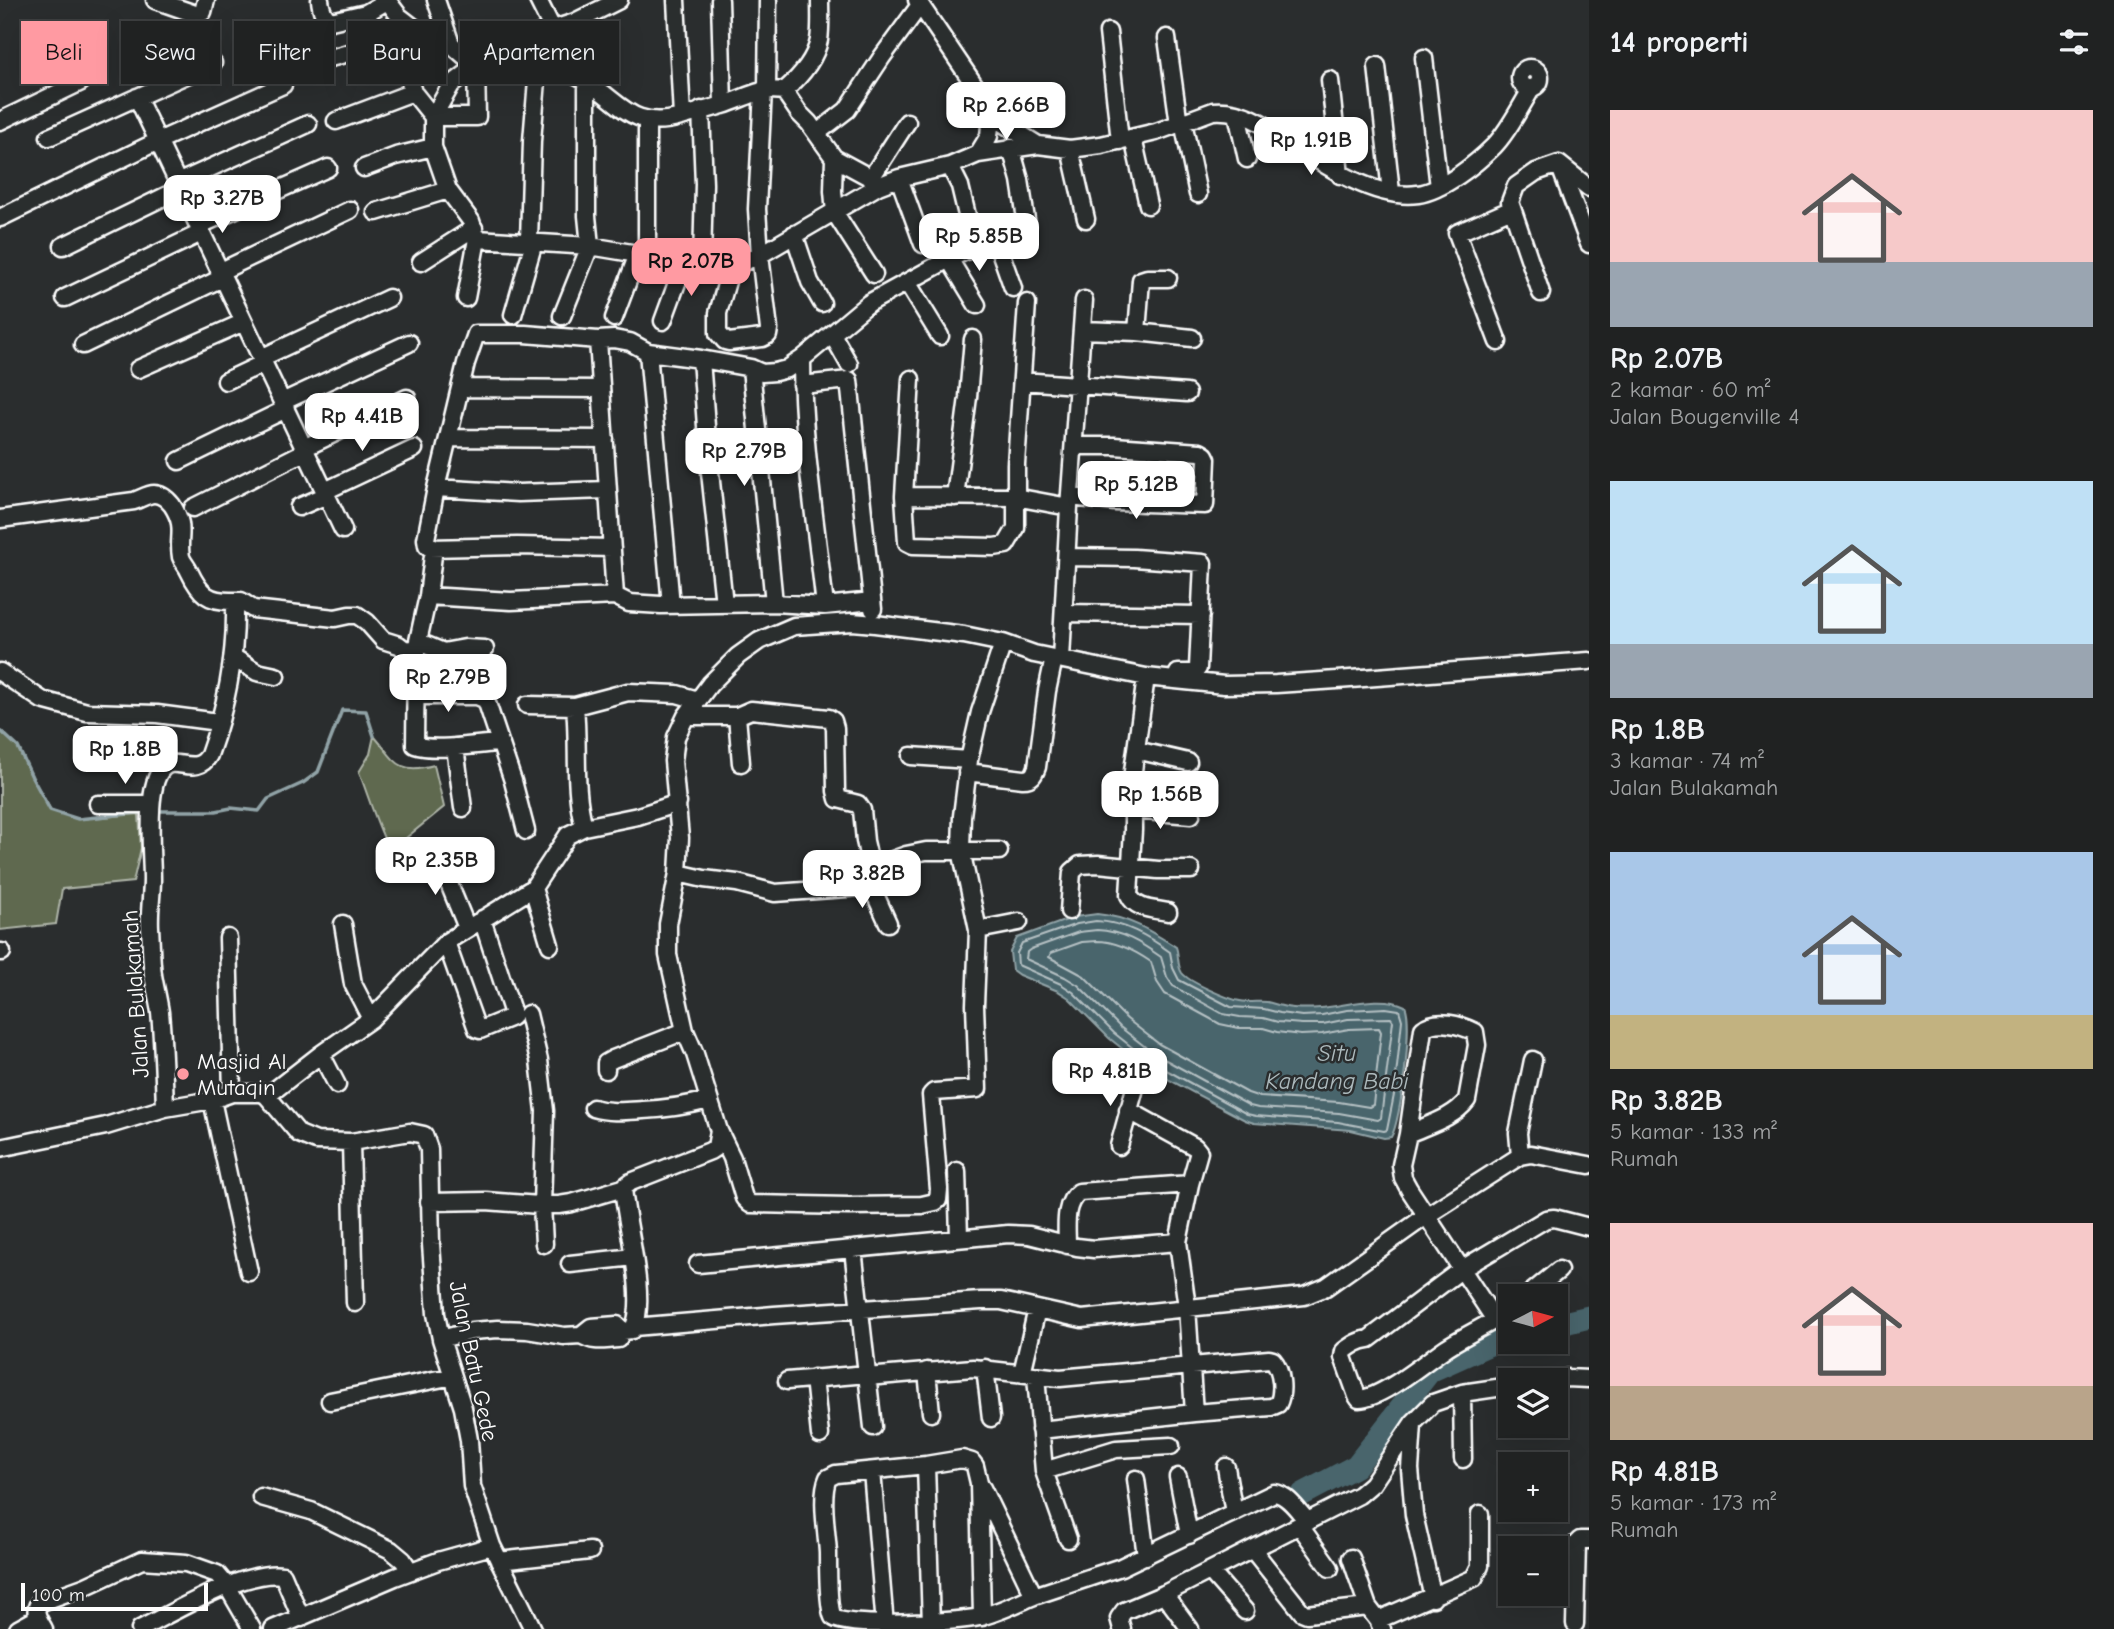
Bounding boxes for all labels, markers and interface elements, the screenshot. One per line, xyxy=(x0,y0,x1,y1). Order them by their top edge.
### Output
chip: Beli xyxy=(21,21,107,84)
chip: Sewa xyxy=(121,21,220,84)
chip: Filter xyxy=(234,21,334,84)
chip: Baru xyxy=(348,21,446,84)
chip: Apartemen xyxy=(460,21,619,84)
icon: filters xyxy=(2055,23,2093,61)
text: 14 properti xyxy=(1610,25,1749,60)
pin: Rp 2.66B xyxy=(934,82,1078,142)
text: Rp 2.66B xyxy=(962,91,1050,118)
pin: Rp 1.91B xyxy=(1239,118,1383,177)
text: Rp 1.91B xyxy=(1270,126,1352,153)
icon: home xyxy=(1789,155,1915,281)
pin: Rp 3.27B xyxy=(150,176,294,235)
text: Rp 3.27B xyxy=(180,184,264,211)
pin: Rp 5.85B xyxy=(907,214,1051,273)
text: Rp 5.85B xyxy=(935,222,1023,249)
pin: Rp 2.07B xyxy=(619,238,763,298)
text: Rp 2.07B xyxy=(648,247,734,274)
text: Rp 2.07B xyxy=(1610,341,1723,376)
text: 2 kamar · 60 m² xyxy=(1610,376,1771,403)
pin: Rp 4.41B xyxy=(290,393,434,453)
text: Rp 4.41B xyxy=(321,402,403,429)
text: Jalan Bougenville 4 xyxy=(1610,403,1800,430)
pin: Rp 2.79B xyxy=(672,428,816,488)
text: Rp 2.79B xyxy=(701,437,787,464)
pin: Rp 5.12B xyxy=(1064,462,1208,521)
text: Rp 5.12B xyxy=(1094,470,1178,497)
icon: home xyxy=(1789,526,1915,652)
pin: Rp 2.79B xyxy=(376,654,520,714)
text: Rp 2.79B xyxy=(405,663,491,690)
text: Rp 1.8B xyxy=(1610,712,1705,747)
pin: Rp 1.8B xyxy=(60,726,190,786)
text: Rp 1.8B xyxy=(89,735,161,762)
text: 3 kamar · 74 m² xyxy=(1610,747,1764,774)
pin: Rp 1.56B xyxy=(1088,772,1232,831)
text: Jalan Bulakamah xyxy=(1610,774,1778,801)
text: Rp 1.56B xyxy=(1117,780,1203,807)
pin: Rp 2.35B xyxy=(363,838,507,897)
text: Rp 2.35B xyxy=(392,846,478,873)
pin: Rp 3.82B xyxy=(790,850,934,910)
text: Rp 3.82B xyxy=(819,859,905,886)
icon: home xyxy=(1789,897,1915,1023)
street label: Jalan Bulakamah xyxy=(116,909,155,1079)
water label: Situ Kandang Babi xyxy=(1265,1039,1409,1095)
place label: Masjid Al Mutaqin xyxy=(197,1048,287,1101)
pin: Rp 4.81B xyxy=(1038,1048,1182,1108)
text: Rp 4.81B xyxy=(1068,1057,1152,1084)
marker: Masjid Al Mutaqin xyxy=(175,1066,191,1082)
text: Rp 3.82B xyxy=(1610,1083,1723,1118)
text: 5 kamar · 133 m² xyxy=(1610,1118,1777,1145)
text: Rumah xyxy=(1610,1145,1679,1172)
icon: home xyxy=(1789,1268,1915,1394)
street label: Jalan Batu Gede xyxy=(443,1278,504,1444)
north arrow xyxy=(1498,1284,1568,1354)
map controls xyxy=(1498,1284,1568,1606)
button: layers xyxy=(1498,1368,1568,1438)
button: + xyxy=(1498,1452,1568,1522)
text: Rp 4.81B xyxy=(1610,1454,1719,1489)
text: 5 kamar · 173 m² xyxy=(1610,1489,1776,1516)
text: Rumah xyxy=(1610,1516,1679,1543)
button: − xyxy=(1498,1536,1568,1606)
scale bar xyxy=(21,1580,208,1612)
text: 100 m xyxy=(32,1584,85,1606)

